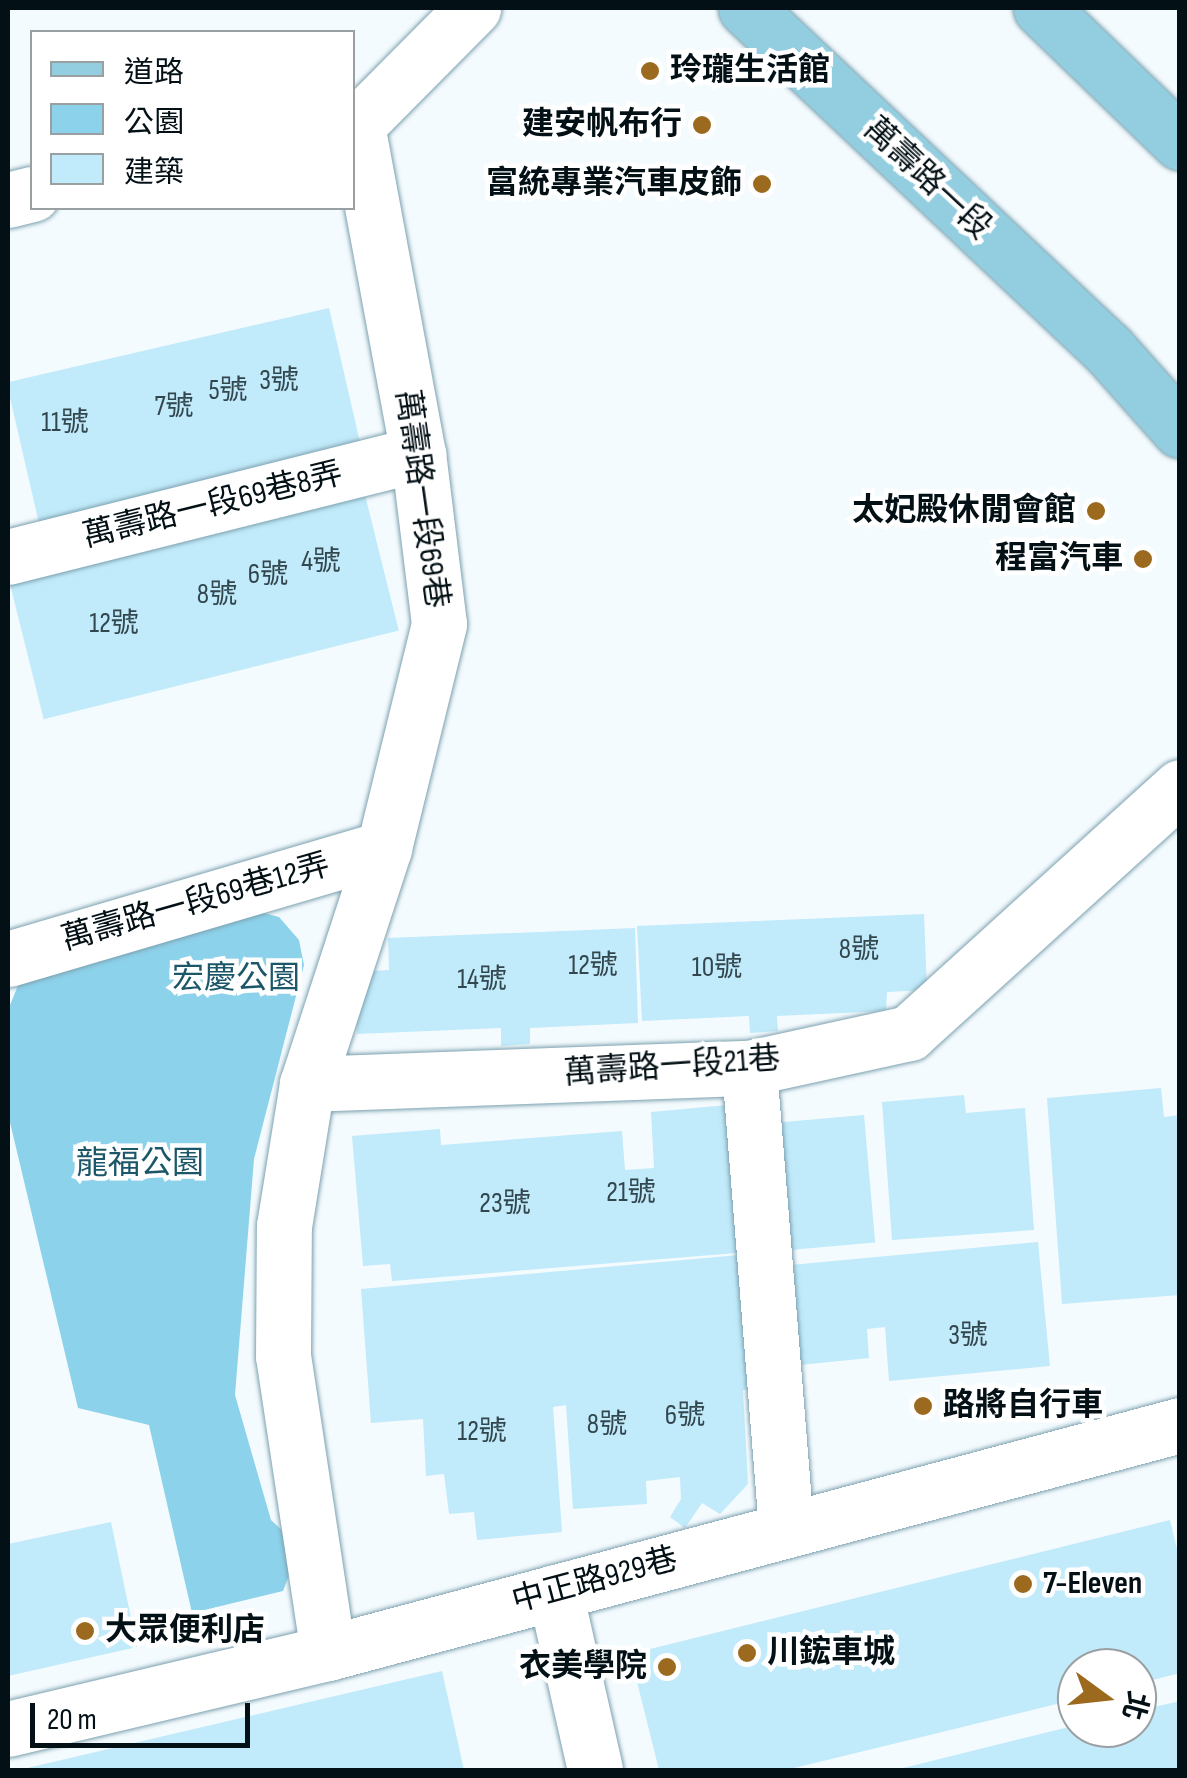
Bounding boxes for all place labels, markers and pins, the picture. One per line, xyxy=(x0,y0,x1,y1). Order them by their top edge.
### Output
place label: 玲瓏生活館 xyxy=(670,52,830,90)
marker: 玲瓏生活館 xyxy=(639,60,661,82)
place label: 建安帆布行 xyxy=(522,106,682,144)
marker: 建安帆布行 xyxy=(691,114,713,136)
place label: 富統專業汽車皮飾 xyxy=(486,165,742,203)
marker: 富統專業汽車皮飾 xyxy=(751,173,773,195)
place label: 太妃殿休閒會館 xyxy=(852,492,1076,530)
marker: 太妃殿休閒會館 xyxy=(1085,500,1107,522)
place label: 程富汽車 xyxy=(995,540,1123,578)
marker: 程富汽車 xyxy=(1132,548,1154,570)
place label: 路將自行車 xyxy=(943,1387,1103,1425)
marker: 路將自行車 xyxy=(912,1395,934,1417)
place label: 7-Eleven xyxy=(1043,1565,1142,1603)
marker: 7-Eleven xyxy=(1012,1573,1034,1595)
place label: 大眾便利店 xyxy=(105,1612,265,1650)
marker: 大眾便利店 xyxy=(74,1620,96,1642)
place label: 川鋐車城 xyxy=(767,1634,895,1672)
marker: 川鋐車城 xyxy=(736,1642,758,1664)
place label: 衣美學院 xyxy=(519,1648,647,1686)
marker: 衣美學院 xyxy=(656,1656,678,1678)

